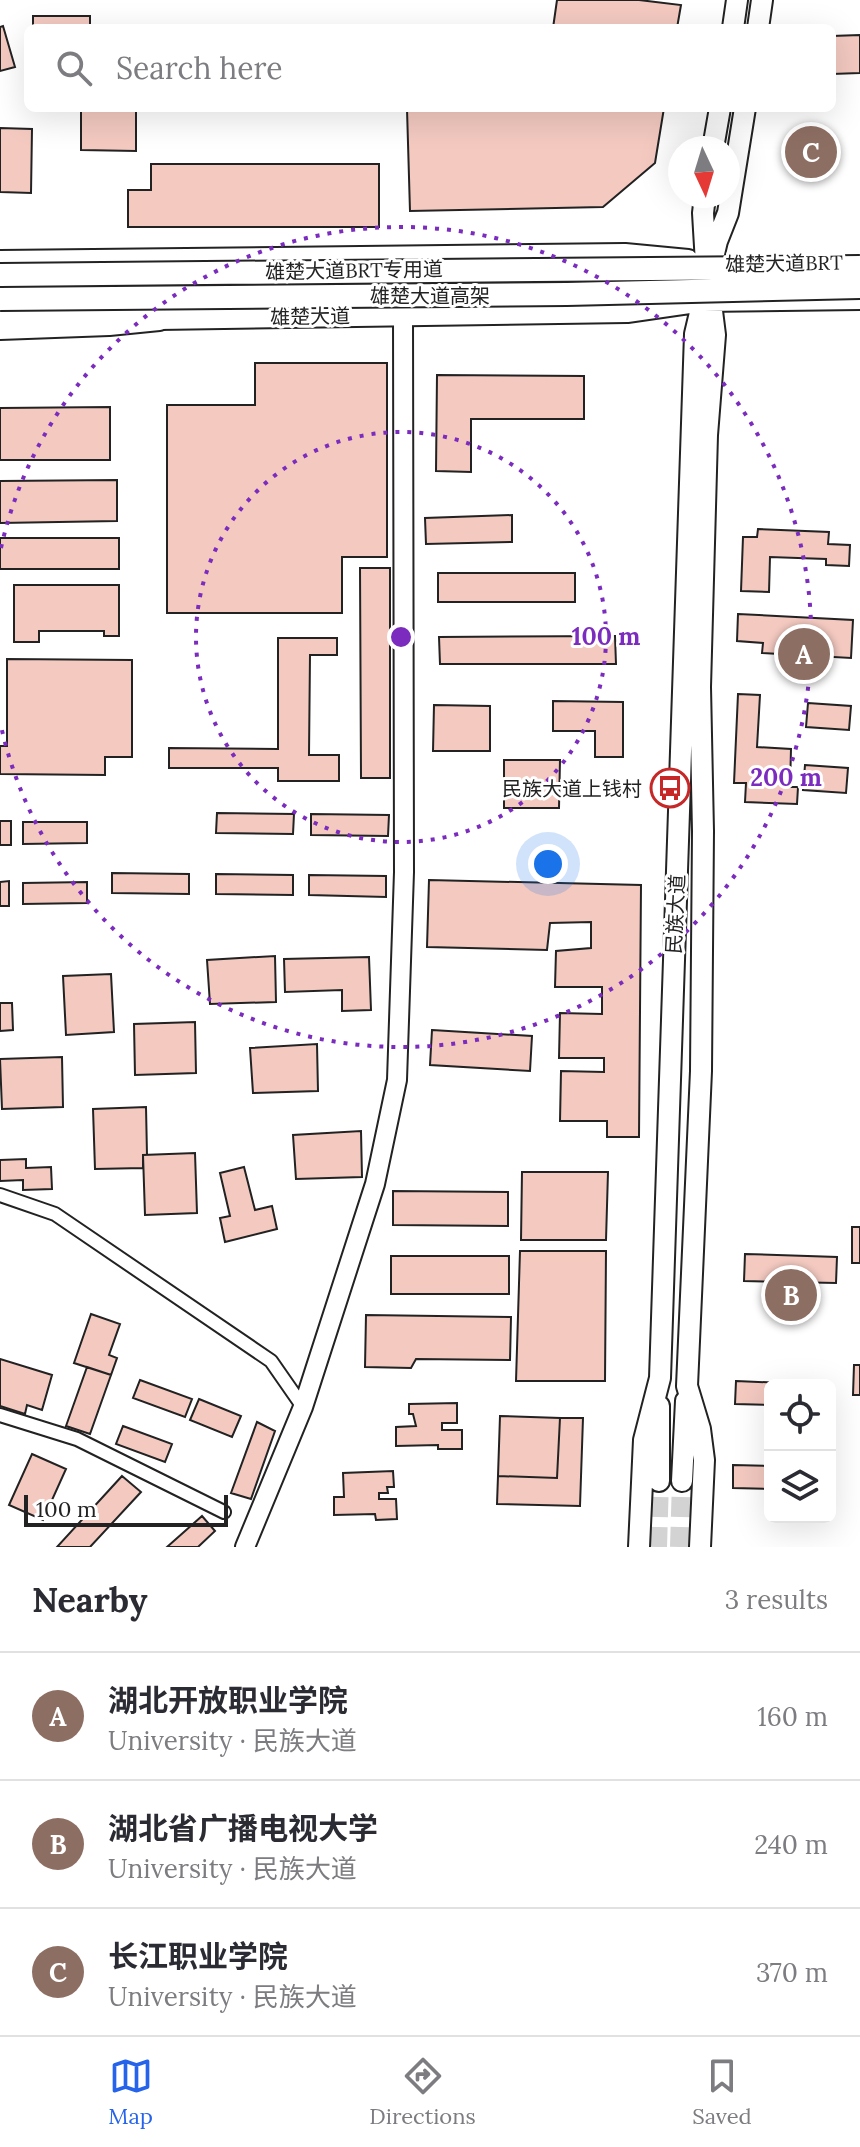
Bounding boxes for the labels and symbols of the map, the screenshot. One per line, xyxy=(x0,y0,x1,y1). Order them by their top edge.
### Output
pin: C xyxy=(785,122,837,182)
north arrow xyxy=(668,136,740,208)
street label: 雄楚大道BRT xyxy=(725,249,843,277)
street label: 雄楚大道BRT专用道 xyxy=(265,256,443,284)
street label: 雄楚大道高架 xyxy=(370,283,490,308)
street label: 雄楚大道 xyxy=(270,303,350,329)
text: 100 m xyxy=(572,621,640,652)
centre of rings xyxy=(387,623,415,651)
pin: A xyxy=(778,624,830,684)
text: 200 m xyxy=(750,762,822,793)
bus stop icon: 民族大道上钱村 xyxy=(649,767,691,809)
place label: 民族大道上钱村 xyxy=(502,776,642,801)
your location xyxy=(528,844,568,884)
street label: 民族大道 xyxy=(660,873,690,955)
pin: B xyxy=(765,1265,817,1325)
scale bar xyxy=(24,1491,228,1527)

